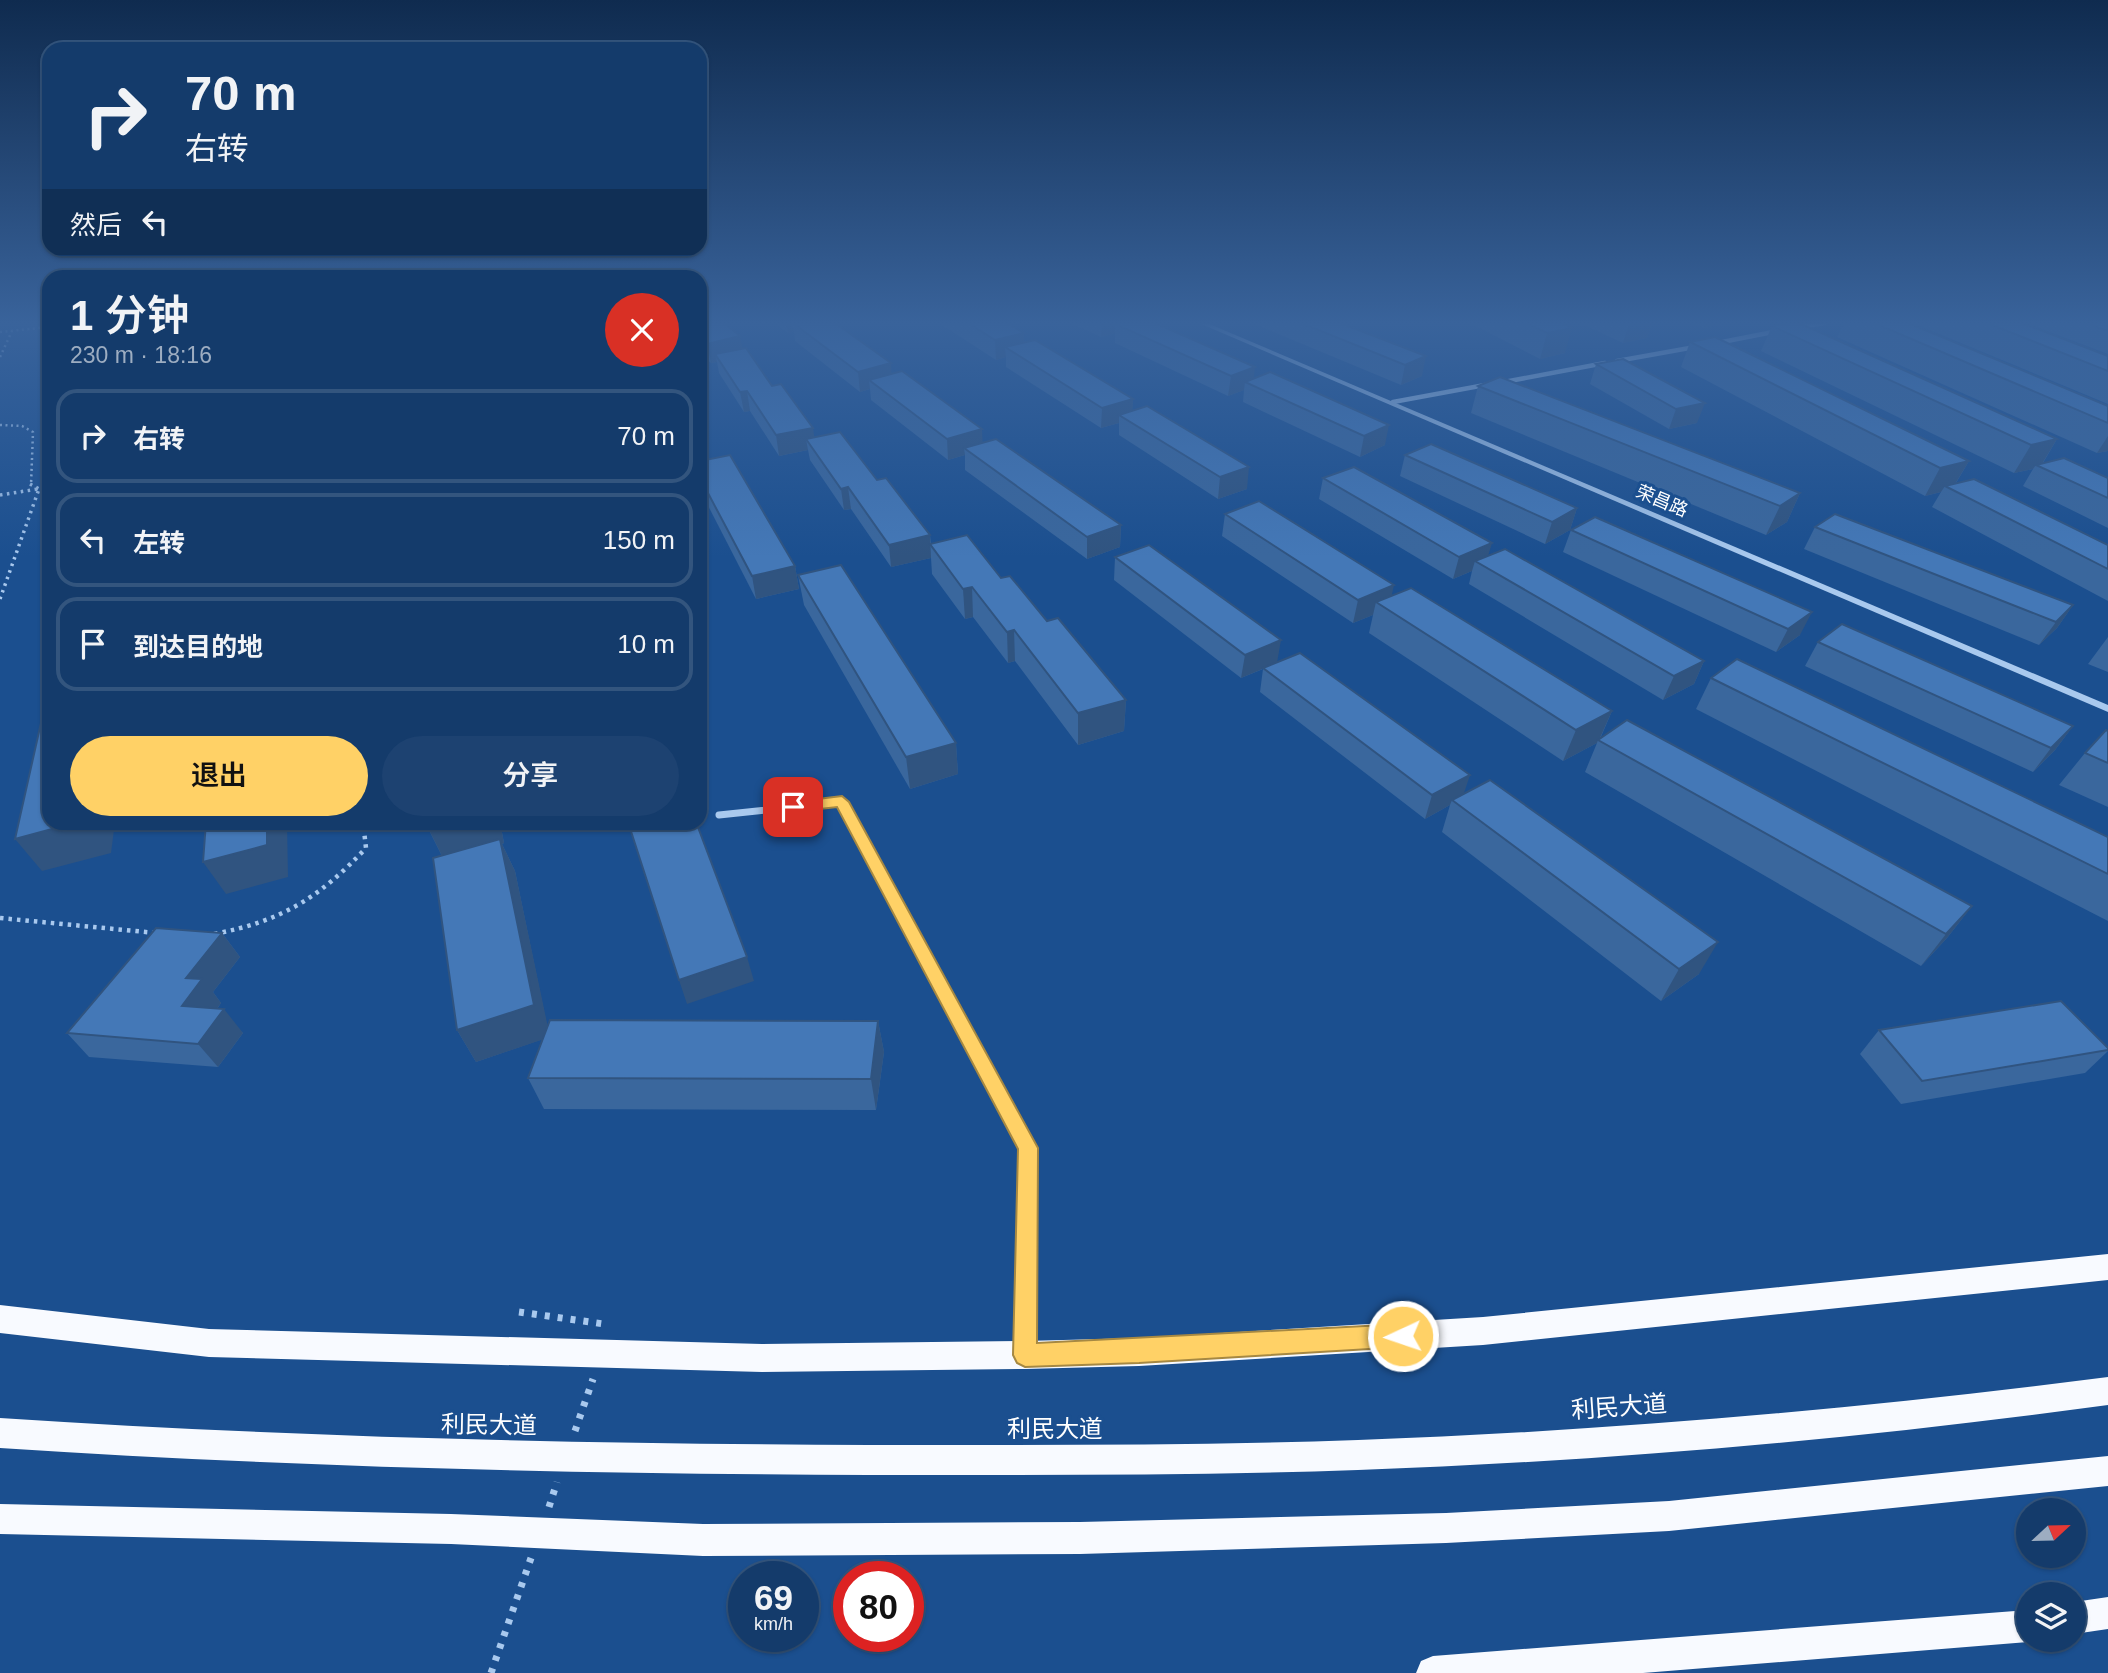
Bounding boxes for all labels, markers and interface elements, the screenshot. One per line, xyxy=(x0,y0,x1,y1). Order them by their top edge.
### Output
text: 70 m xyxy=(185,66,297,120)
icon: right xyxy=(70,70,161,161)
text: 右转 xyxy=(185,131,249,167)
icon: left xyxy=(136,203,174,241)
text: 然后 xyxy=(70,210,122,240)
text: 1 分钟 xyxy=(70,292,189,339)
button: close xyxy=(605,293,679,367)
text: 230 m · 18:16 xyxy=(70,342,212,368)
icon: right xyxy=(74,417,112,455)
text: 70 m xyxy=(617,421,675,451)
text: 右转 xyxy=(133,424,185,454)
street label: 荣昌路 xyxy=(1633,481,1691,521)
icon: left xyxy=(74,521,112,559)
text: 150 m xyxy=(603,525,675,555)
text: 左转 xyxy=(133,528,185,558)
icon: arrive xyxy=(74,625,112,663)
text: 10 m xyxy=(617,629,675,659)
text: 到达目的地 xyxy=(133,632,263,662)
button: 退出 xyxy=(70,736,368,816)
button: 分享 xyxy=(382,736,679,816)
pin xyxy=(763,777,823,837)
icon: arrive xyxy=(774,788,812,826)
position arrow xyxy=(1366,1299,1440,1373)
street label: 利民大道 xyxy=(1570,1390,1668,1423)
street label: 利民大道 xyxy=(441,1410,537,1439)
street label: 利民大道 xyxy=(1007,1415,1103,1442)
north arrow xyxy=(2016,1498,2086,1568)
map controls xyxy=(2016,1498,2086,1652)
speed limit sign: 80 xyxy=(833,1561,924,1652)
text: 69 xyxy=(754,1578,793,1617)
button: layers xyxy=(2016,1582,2086,1652)
text: km/h xyxy=(754,1614,793,1634)

